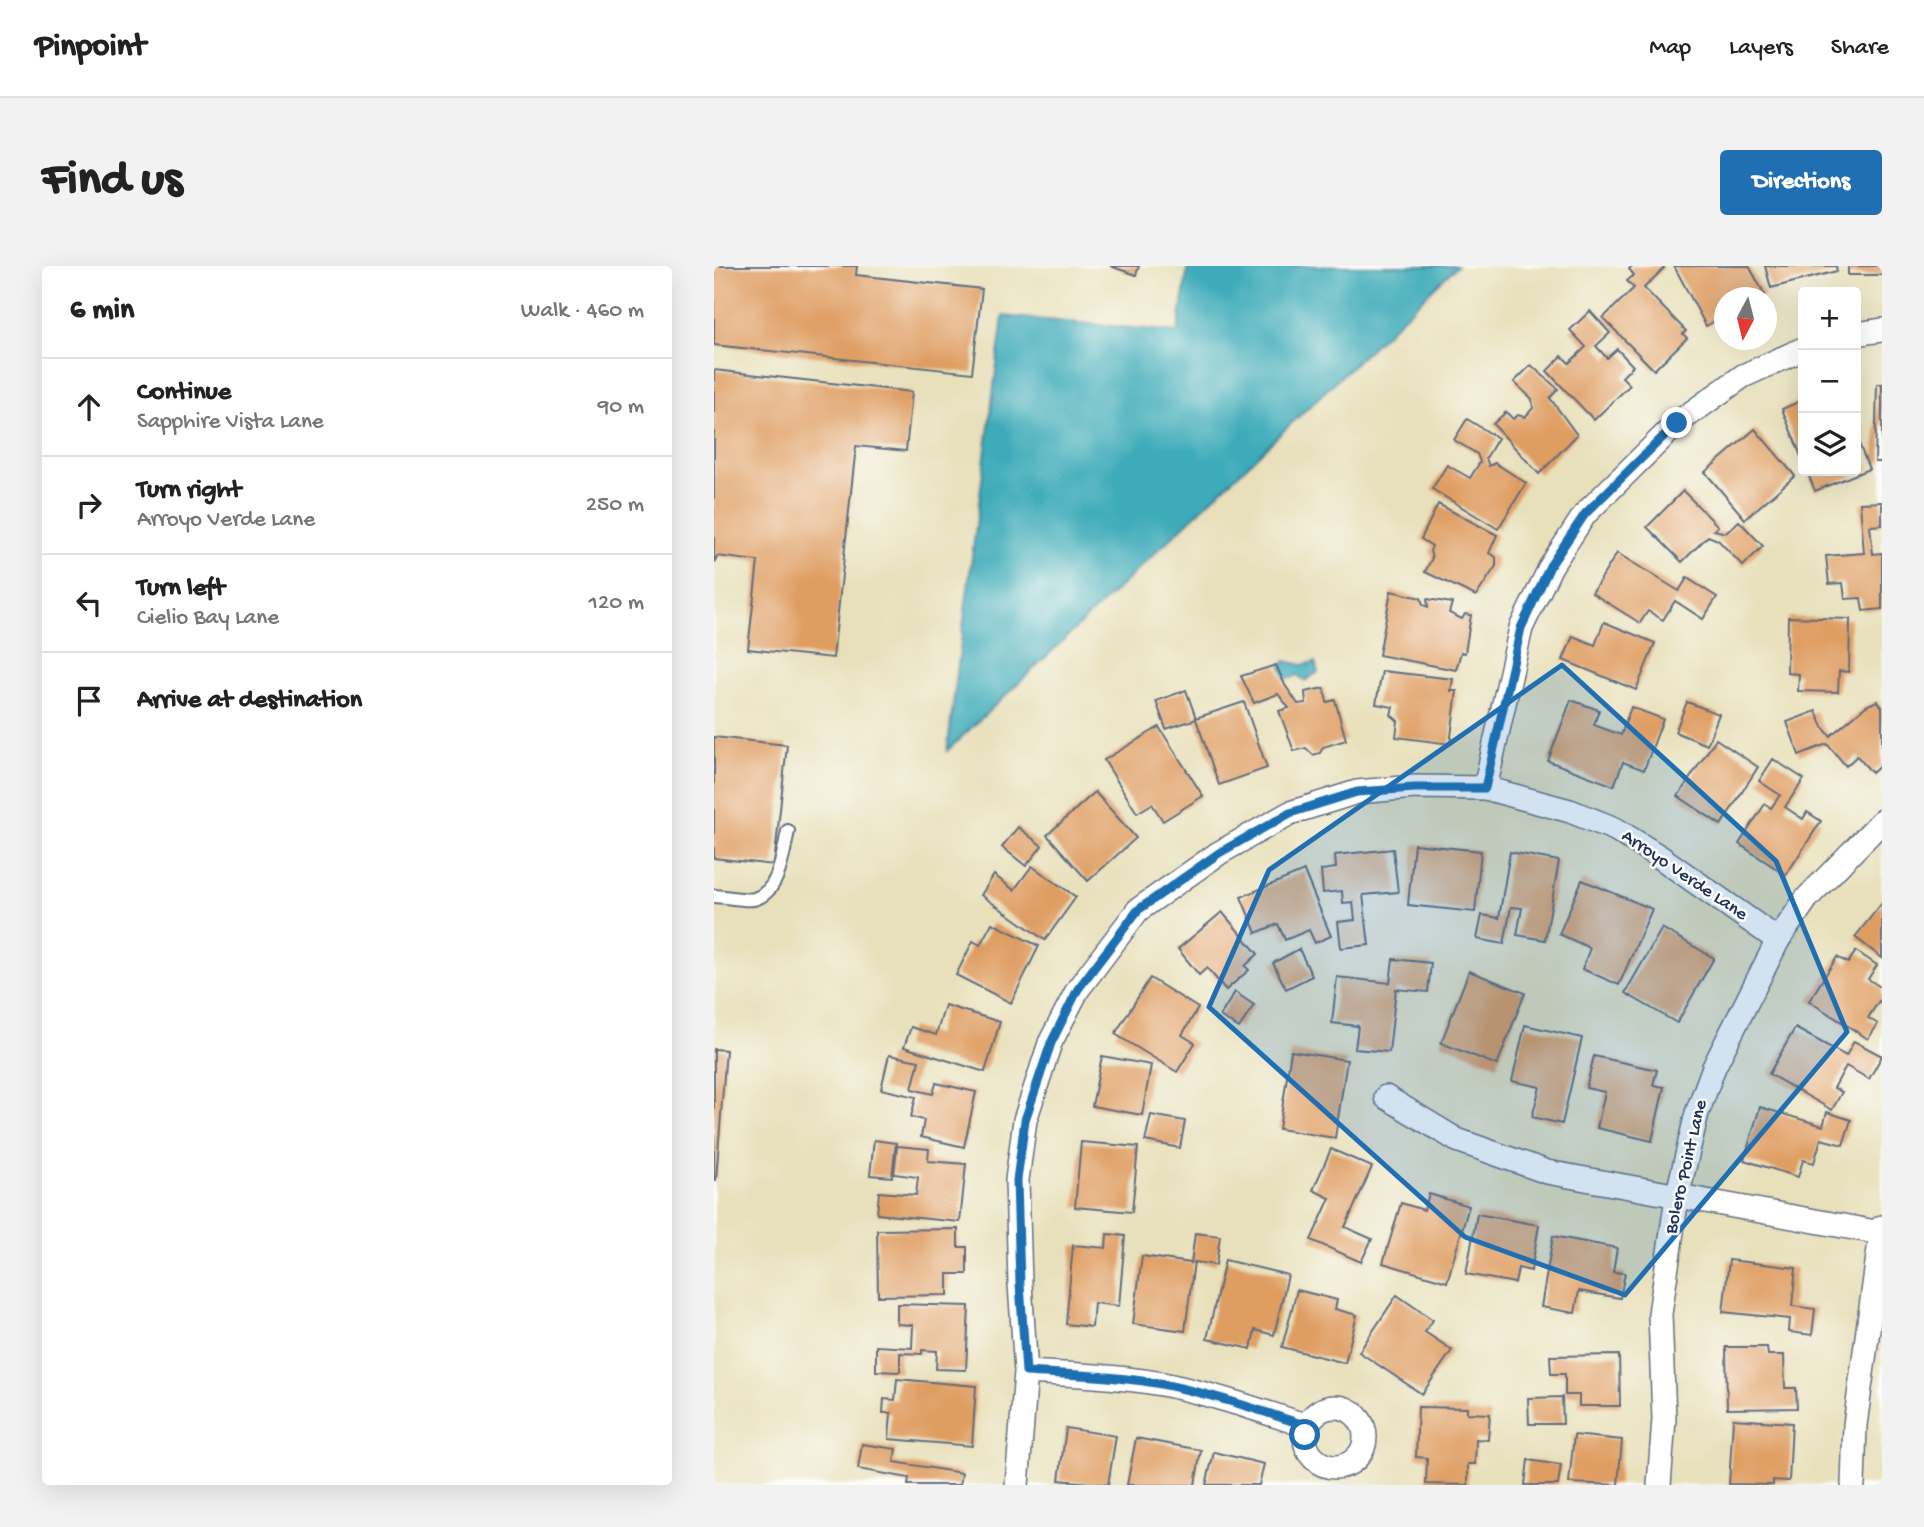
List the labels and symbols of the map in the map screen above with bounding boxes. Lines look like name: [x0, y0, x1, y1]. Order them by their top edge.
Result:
north arrow: [1714, 287, 1777, 350]
route end: [1661, 407, 1692, 438]
street label: Arroyo Verde Lane: [1617, 825, 1752, 927]
street label: Bolero Point Lane: [1660, 1098, 1714, 1237]
route start: [1289, 1419, 1320, 1450]

